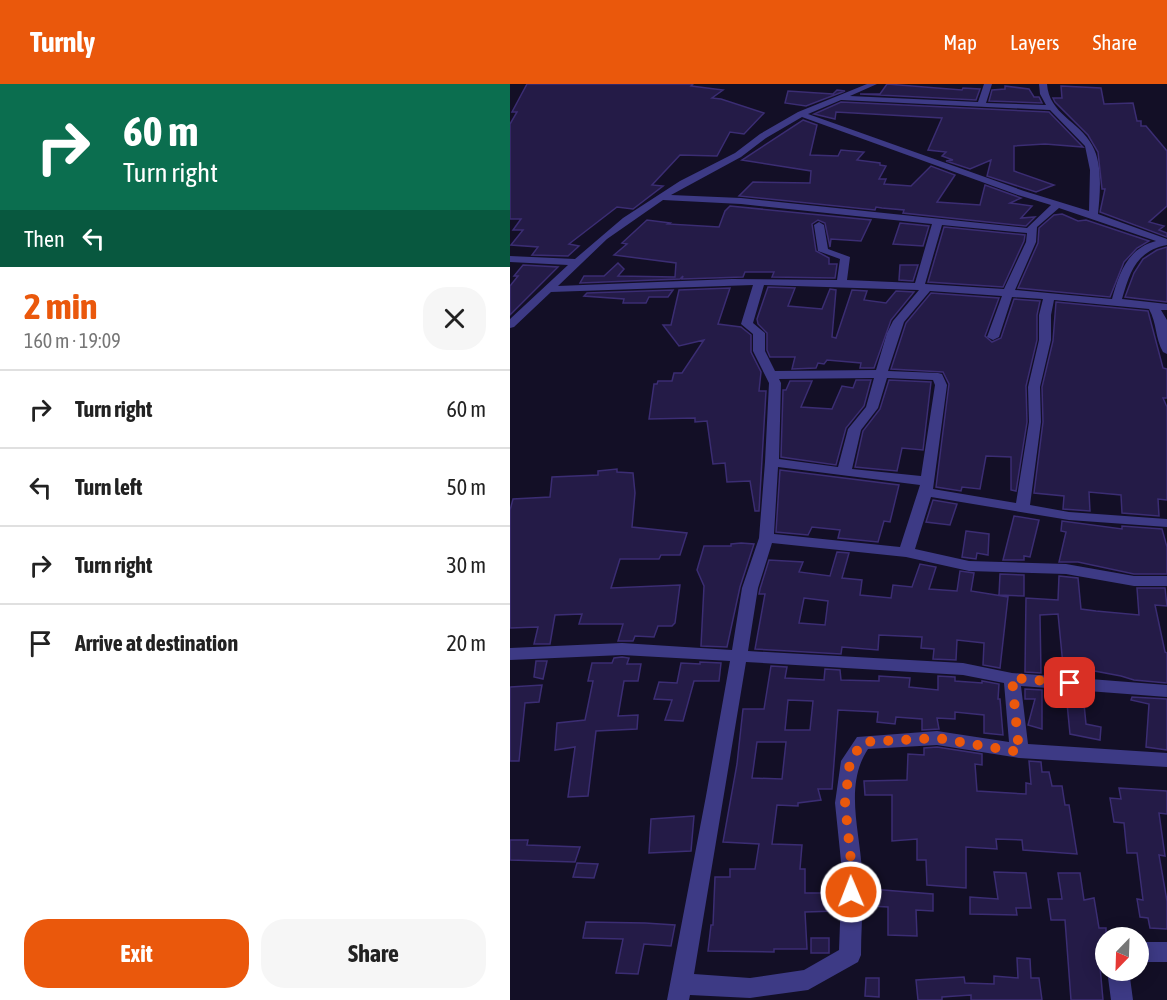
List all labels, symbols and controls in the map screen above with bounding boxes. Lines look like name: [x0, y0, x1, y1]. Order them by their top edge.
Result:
text: Turnly: [30, 26, 95, 58]
text: Map: [943, 30, 977, 54]
text: Layers: [1010, 30, 1060, 54]
text: Share: [1093, 30, 1137, 54]
text: 60 m: [123, 107, 198, 155]
icon: right: [24, 108, 102, 186]
text: Turn right: [123, 157, 218, 188]
icon: left: [77, 222, 110, 255]
text: Then: [24, 226, 65, 252]
text: 2 min: [24, 285, 98, 327]
button: close: [423, 287, 486, 350]
text: 160 m · 19:09: [24, 329, 121, 352]
icon: right: [24, 393, 57, 426]
text: Turn right: [75, 396, 152, 422]
text: 60 m: [446, 396, 486, 422]
icon: left: [24, 471, 57, 504]
text: Turn left: [75, 474, 142, 500]
text: 50 m: [446, 474, 486, 500]
icon: right: [24, 549, 57, 582]
text: Turn right: [75, 552, 152, 578]
text: 30 m: [446, 552, 486, 578]
icon: arrive: [24, 627, 57, 660]
text: Arrive at destination: [75, 630, 238, 656]
text: 20 m: [446, 630, 486, 656]
pin: [1044, 657, 1095, 708]
icon: arrive: [1053, 666, 1086, 699]
position arrow: [819, 860, 883, 924]
button: Exit: [24, 919, 249, 988]
button: Share: [261, 919, 486, 988]
north arrow: [1095, 927, 1149, 981]
map controls: [1095, 927, 1149, 981]

